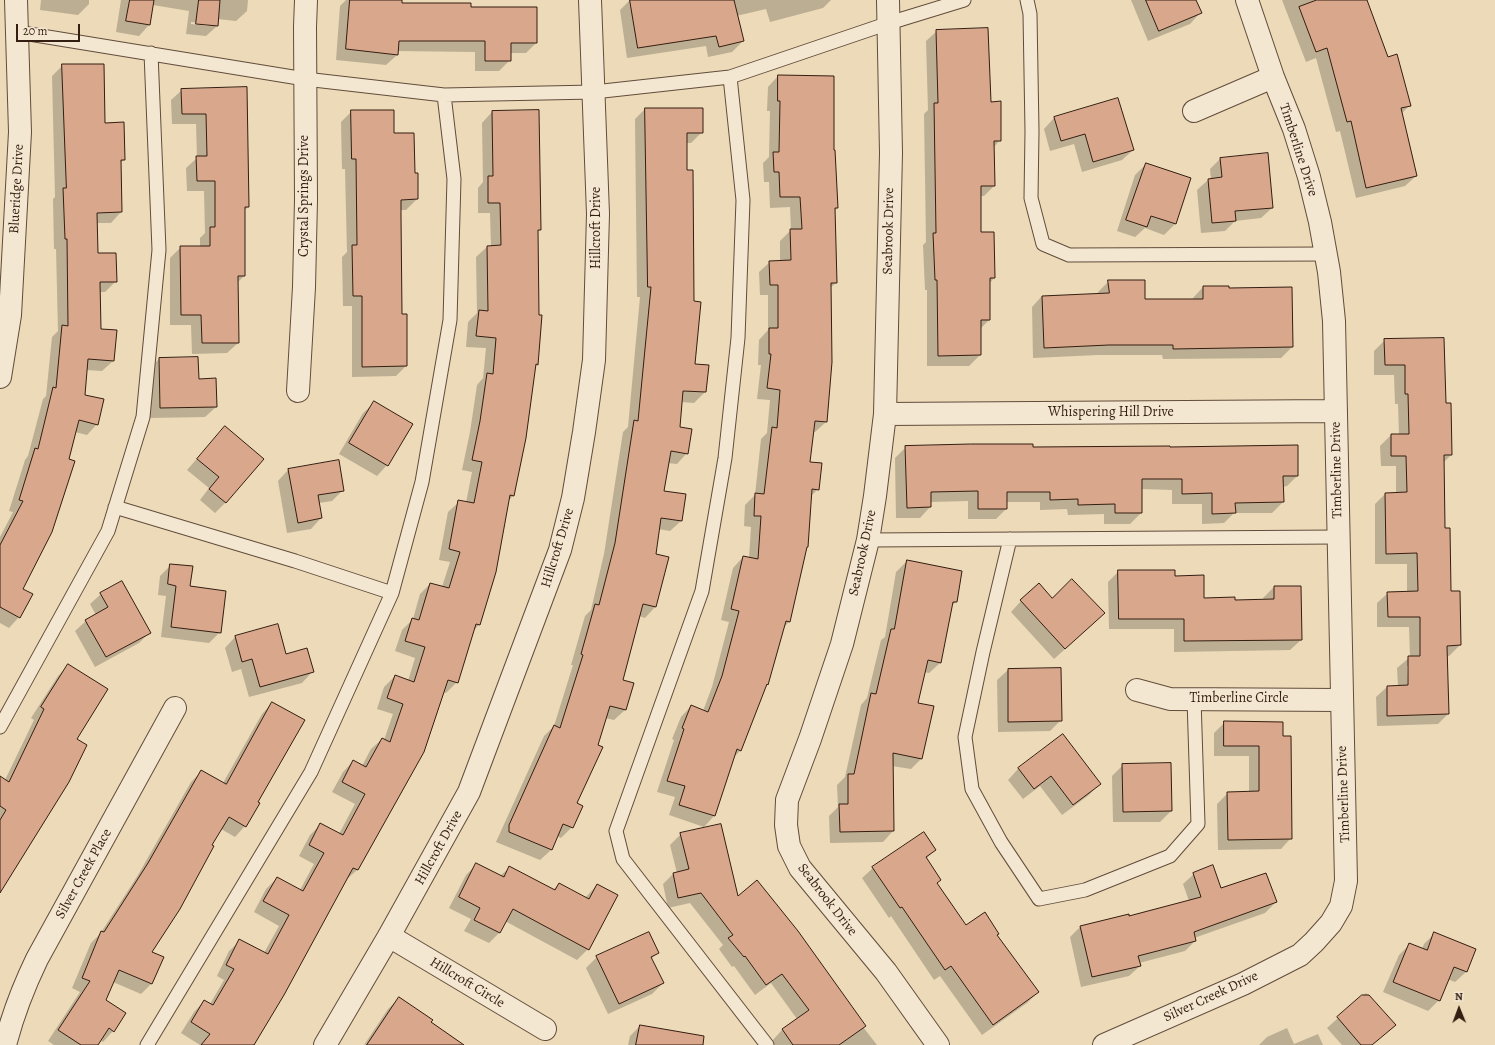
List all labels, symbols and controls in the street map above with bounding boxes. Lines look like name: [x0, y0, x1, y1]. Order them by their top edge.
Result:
scale bar: [18, 16, 82, 42]
text: 20 m: [23, 23, 47, 39]
street label: Timberline Drive: [1275, 101, 1321, 199]
street label: Crystal Springs Drive: [297, 135, 313, 257]
street label: Blueridge Drive: [6, 144, 28, 234]
street label: Hillcroft Drive: [589, 187, 605, 269]
street label: Seabrook Drive: [880, 187, 898, 275]
street label: Whispering Hill Drive: [1048, 405, 1174, 421]
street label: Timberline Drive: [1328, 421, 1346, 519]
street label: Hillcroft Drive: [538, 506, 578, 590]
street label: Seabrook Drive: [846, 509, 880, 597]
street label: Timberline Circle: [1190, 691, 1288, 707]
street label: Timberline Drive: [1334, 745, 1354, 843]
street label: Hillcroft Drive: [412, 808, 466, 888]
street label: Silver Creek Place: [52, 826, 116, 922]
street label: Seabrook Drive: [793, 860, 861, 940]
street label: Hillcroft Circle: [426, 954, 508, 1012]
street label: Silver Creek Drive: [1161, 968, 1261, 1026]
north arrow: [1439, 989, 1479, 1029]
text: N: [1455, 989, 1463, 1004]

